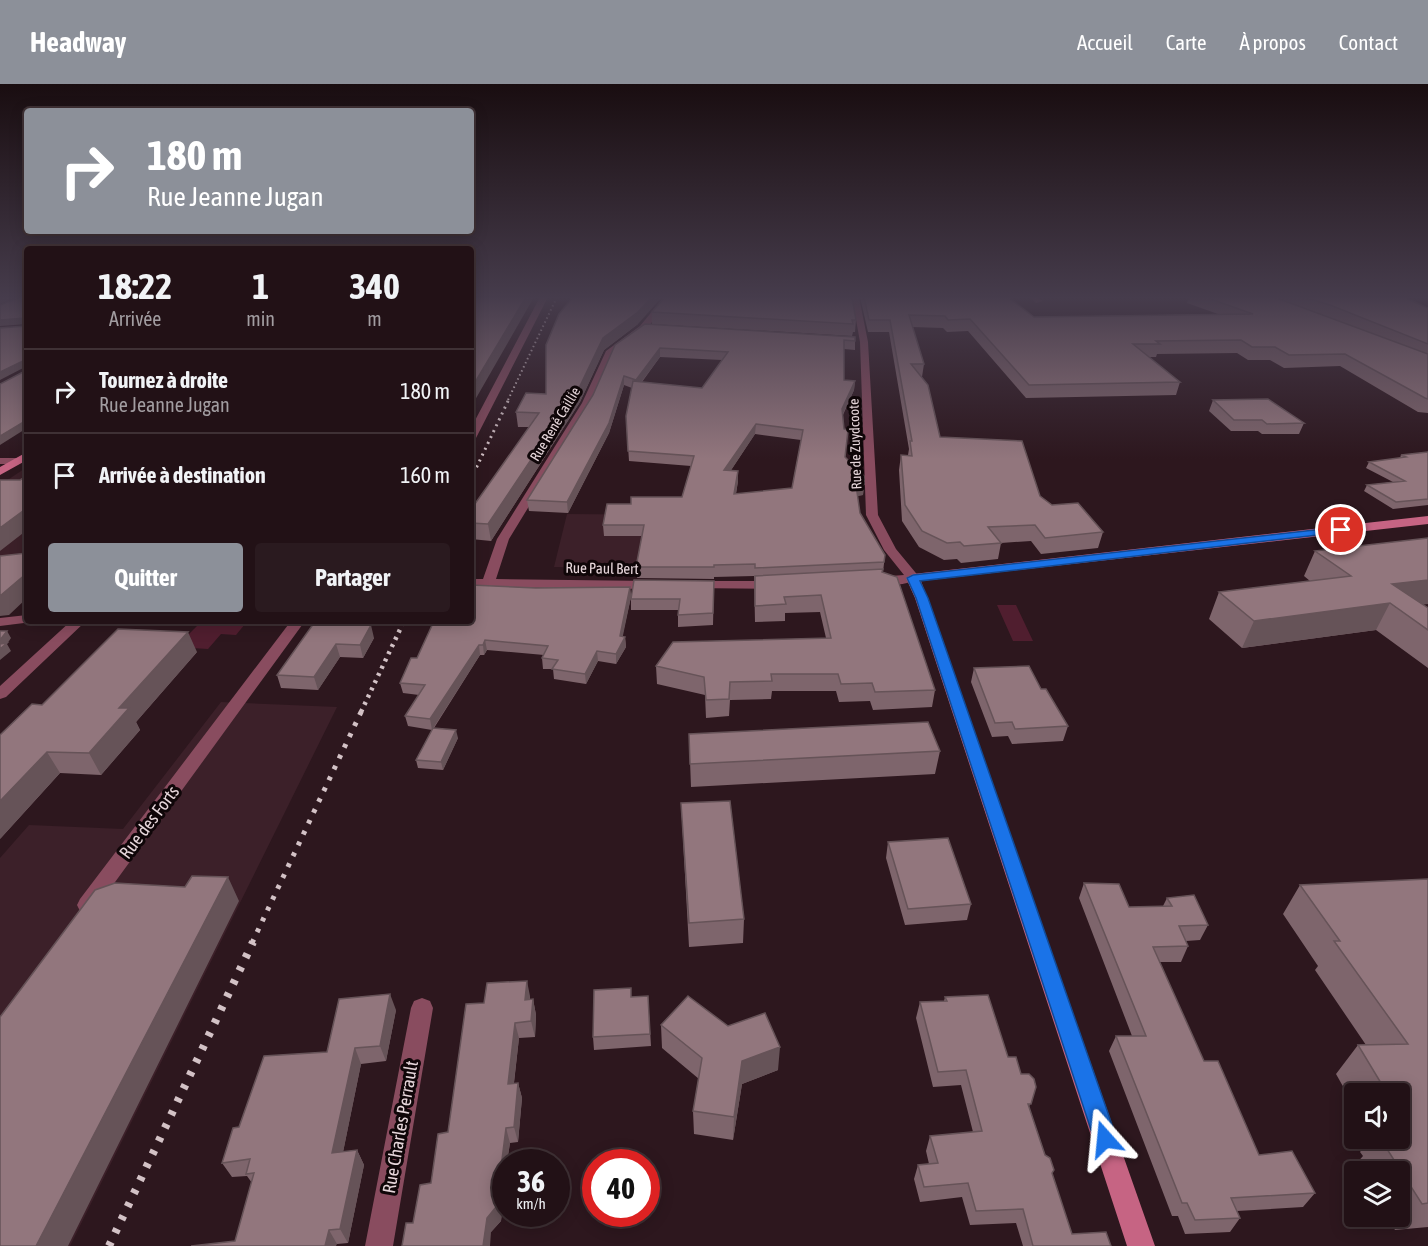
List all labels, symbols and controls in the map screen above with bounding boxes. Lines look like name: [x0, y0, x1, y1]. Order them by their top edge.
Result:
text: Headway: [30, 26, 126, 58]
text: Accueil: [1077, 30, 1133, 54]
text: Carte: [1166, 30, 1206, 54]
text: À propos: [1239, 30, 1306, 54]
text: Contact: [1339, 30, 1398, 54]
text: 180 m: [147, 131, 242, 179]
icon: right: [48, 132, 126, 210]
text: Rue Jeanne Jugan: [147, 181, 324, 212]
text: 18:22: [98, 265, 172, 307]
text: 1: [252, 265, 269, 307]
text: 340: [349, 265, 400, 307]
text: Arrivée: [109, 307, 161, 330]
text: min: [246, 307, 275, 330]
text: m: [367, 307, 382, 330]
text: Tournez à droite: [99, 367, 228, 393]
icon: right: [48, 375, 81, 408]
text: 180 m: [400, 378, 450, 404]
street label: Rue René Caillie: [527, 384, 583, 464]
text: Rue Jeanne Jugan: [99, 393, 230, 416]
street label: Rue de Zuydcoote: [845, 398, 865, 490]
icon: arrive: [48, 459, 81, 492]
text: Arrivée à destination: [99, 462, 266, 488]
text: 160 m: [400, 462, 450, 488]
pin: [1315, 504, 1366, 555]
icon: arrive: [1324, 513, 1357, 546]
button: Quitter: [48, 543, 243, 612]
button: Partager: [255, 543, 450, 612]
street label: Rue Paul Bert: [565, 559, 639, 577]
street label: Rue des Forts: [115, 781, 183, 863]
street label: Rue Charles Perrault: [378, 1059, 422, 1195]
map controls: [1344, 1083, 1410, 1227]
button: sound: [1344, 1083, 1410, 1149]
position arrow: [1073, 1107, 1137, 1171]
speed limit sign: 40: [582, 1149, 660, 1227]
button: layers: [1344, 1161, 1410, 1227]
text: 36: [517, 1164, 545, 1198]
text: km/h: [516, 1195, 546, 1212]

